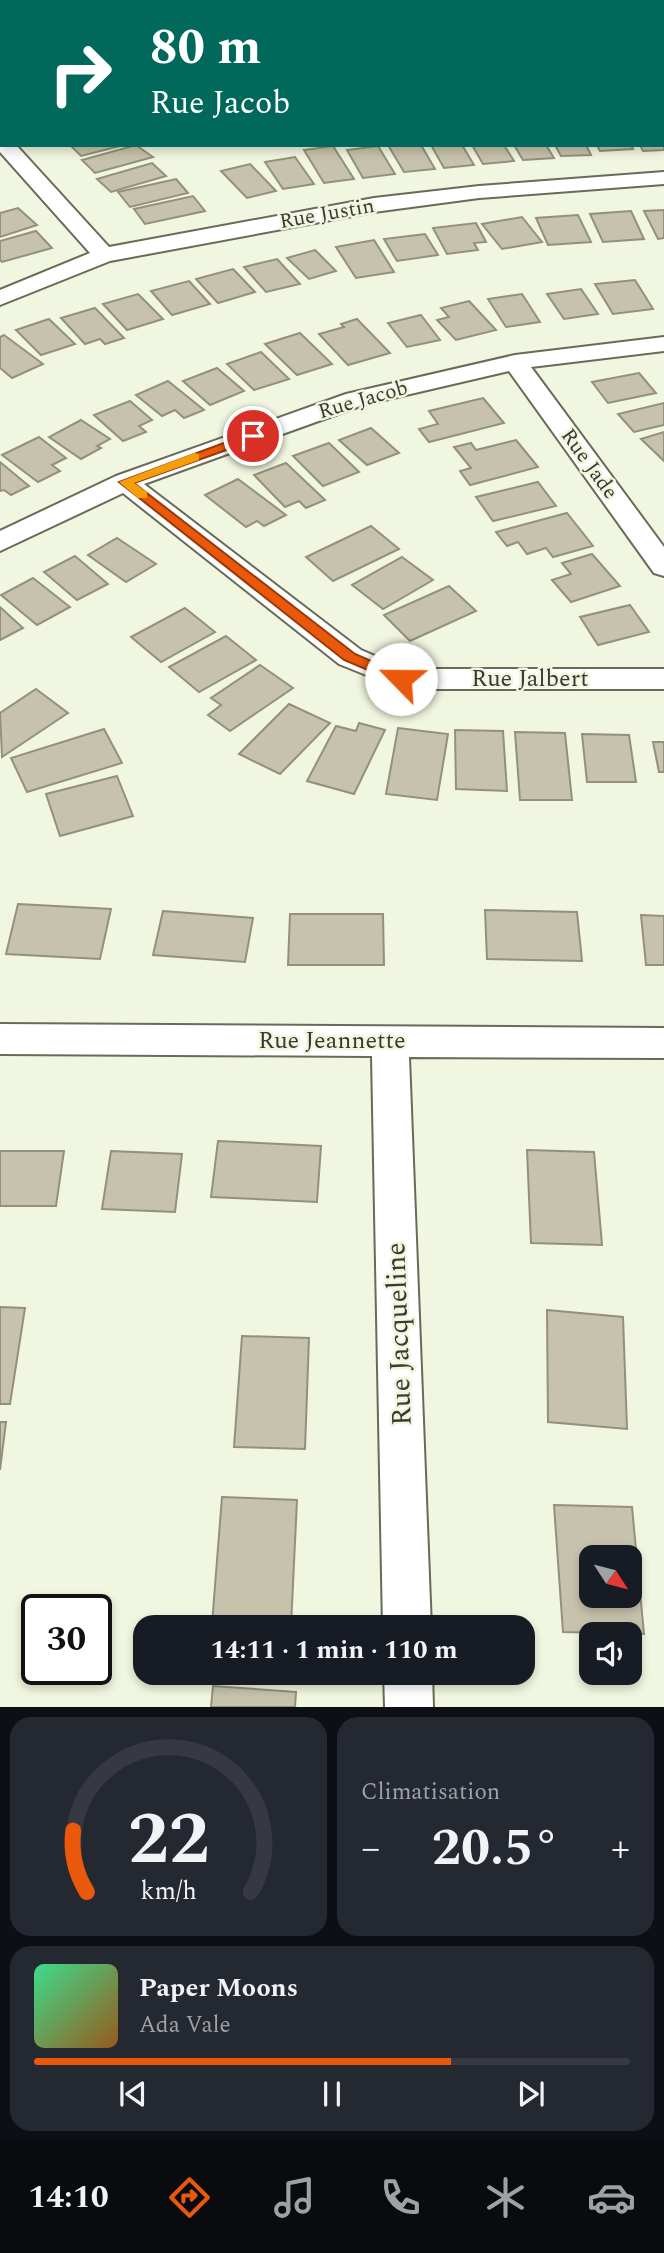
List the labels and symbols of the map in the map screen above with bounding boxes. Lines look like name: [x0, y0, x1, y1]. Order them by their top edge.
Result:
street label: Rue Justin: [277, 190, 377, 238]
street label: Rue Jacob: [314, 372, 412, 428]
pin: [223, 406, 283, 466]
street label: Rue Jade: [552, 422, 626, 506]
position arrow: [364, 642, 438, 716]
street label: Rue Jalbert: [471, 661, 589, 697]
street label: Rue Jeannette: [258, 1023, 406, 1059]
street label: Rue Jacqueline: [374, 1241, 424, 1427]
north arrow: [579, 1545, 642, 1608]
speed limit sign: 30: [21, 1594, 112, 1685]

